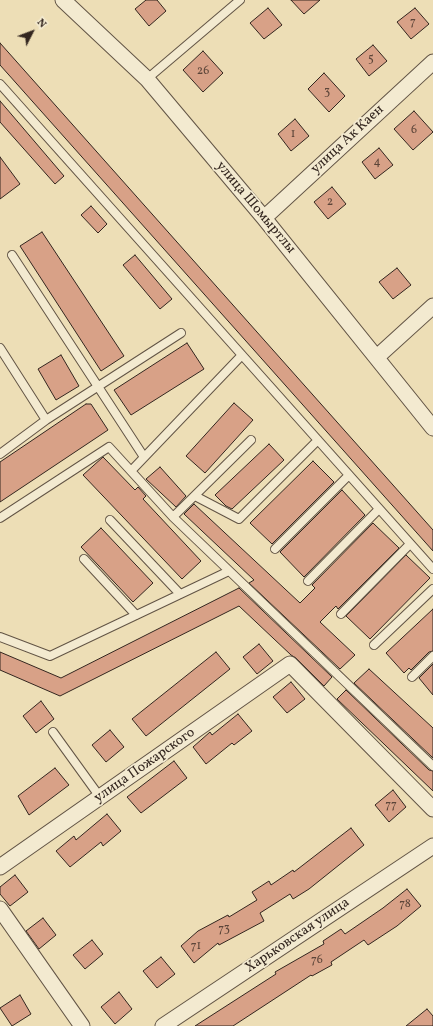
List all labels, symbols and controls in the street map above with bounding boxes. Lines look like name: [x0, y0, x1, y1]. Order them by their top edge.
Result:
north arrow: [12, 12, 52, 52]
text: N: [33, 16, 50, 32]
house number: 7: [410, 16, 416, 30]
house number: 5: [368, 53, 374, 67]
house number: 26: [197, 65, 209, 79]
house number: 3: [324, 86, 330, 100]
street label: улица Ак Каен: [308, 102, 388, 178]
house number: 6: [411, 124, 417, 138]
house number: 1: [291, 128, 295, 142]
house number: 4: [373, 156, 381, 170]
street label: улица Шомыртлы: [212, 159, 298, 257]
house number: 2: [327, 196, 333, 210]
street label: улица Пожарского: [91, 725, 199, 807]
house number: 77: [385, 799, 397, 813]
street label: Харьковская улица: [243, 895, 353, 977]
house number: 78: [399, 898, 411, 912]
house number: 73: [218, 923, 230, 937]
house number: 71: [191, 940, 201, 954]
house number: 76: [311, 954, 323, 968]

